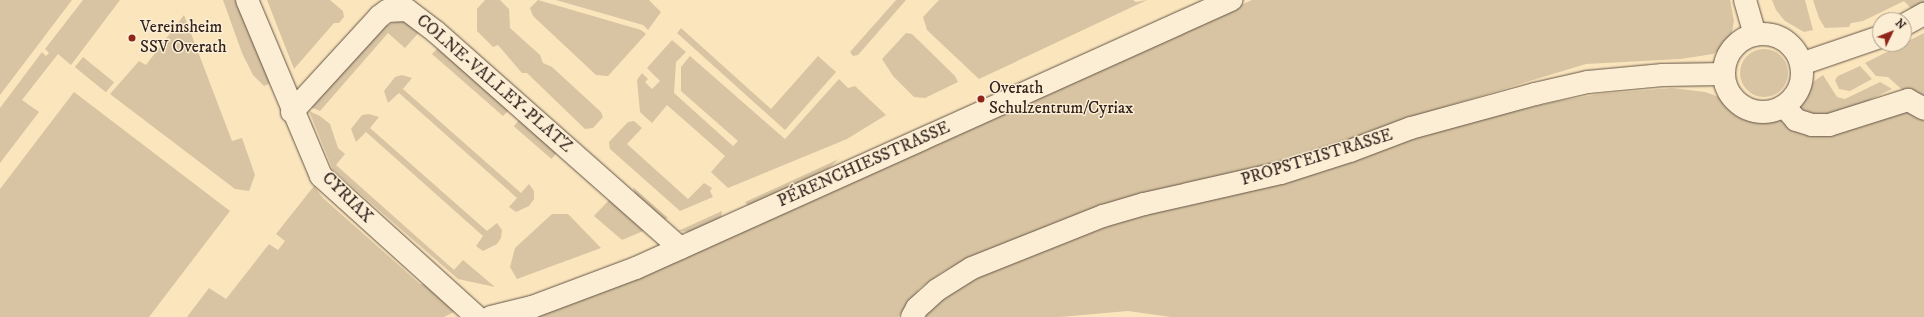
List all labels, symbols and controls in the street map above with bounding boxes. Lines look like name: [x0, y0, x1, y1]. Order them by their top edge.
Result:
street label: COLNE-VALLEY-PLATZ: [412, 11, 576, 157]
north arrow: [1872, 12, 1912, 52]
text: N: [1892, 16, 1908, 33]
place label: Vereinsheim SSV Overath: [140, 18, 227, 58]
marker: Vereinsheim SSV Overath: [127, 33, 137, 43]
place label: Overath Schulzentrum/Cyriax: [989, 79, 1133, 119]
marker: Overath Schulzentrum/Cyriax: [976, 94, 986, 104]
street label: PÉRENCHIESSTRASSE: [775, 118, 953, 212]
street label: PROPSTEISTRASSE: [1239, 125, 1395, 191]
street label: CYRIAX: [317, 168, 377, 228]

